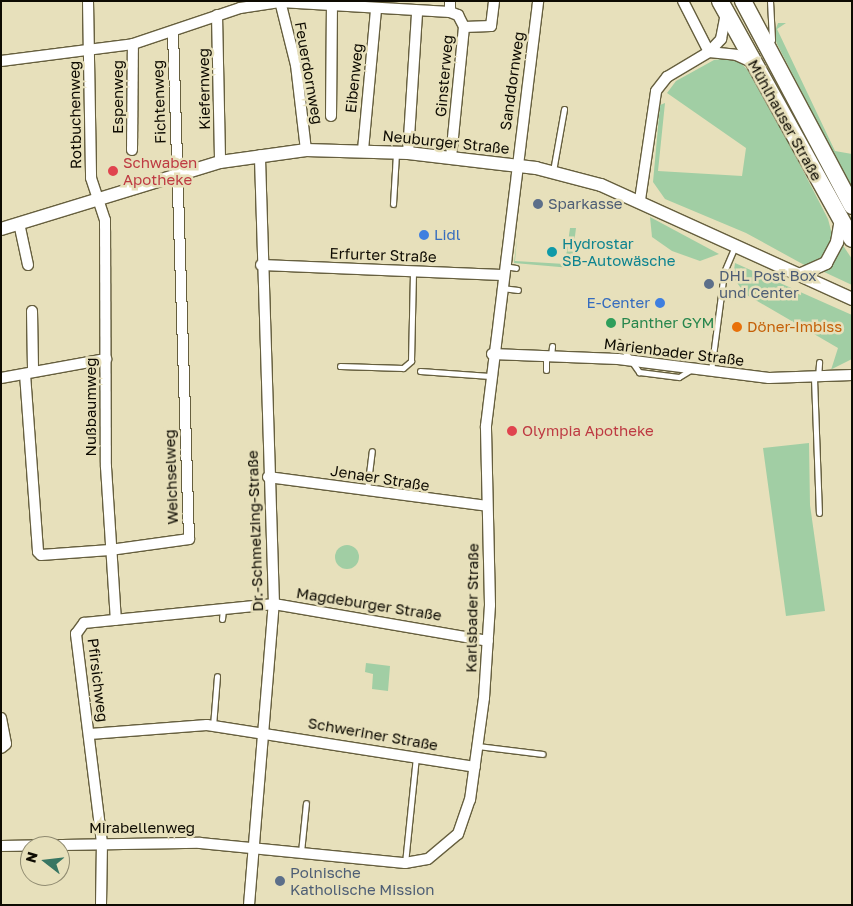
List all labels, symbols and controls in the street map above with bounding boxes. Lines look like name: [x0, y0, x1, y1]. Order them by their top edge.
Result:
street label: Feuerdornweg: [291, 20, 327, 126]
street label: Sanddornweg: [496, 30, 528, 132]
street label: Ginsterweg: [431, 34, 457, 118]
street label: Eibenweg: [341, 42, 367, 114]
street label: Kiefernweg: [194, 48, 214, 130]
street label: Mühlhauser Straße: [744, 56, 826, 184]
street label: Espenweg: [109, 60, 127, 134]
street label: Fichtenweg: [149, 60, 169, 144]
street label: Rotbuchenweg: [65, 61, 85, 169]
street label: Neuburger Straße: [382, 126, 510, 158]
place label: Schwaben Apotheke: [123, 153, 197, 188]
marker: Schwaben Apotheke: [107, 165, 119, 177]
place label: Sparkasse: [548, 195, 623, 213]
marker: Sparkasse: [532, 198, 544, 210]
place label: Lidl: [434, 226, 461, 244]
marker: Lidl: [418, 229, 430, 241]
place label: Hydrostar SB-Autowäsche: [562, 234, 675, 269]
street label: Erfurter Straße: [329, 244, 437, 266]
marker: Hydrostar SB-Autowäsche: [546, 246, 558, 258]
place label: DHL Post Box und Center: [719, 266, 817, 301]
marker: DHL Post Box und Center: [703, 278, 715, 290]
place label: E-Center: [587, 294, 650, 312]
marker: E-Center: [654, 297, 666, 309]
place label: Panther GYM: [621, 314, 714, 332]
marker: Panther GYM: [605, 317, 617, 329]
place label: Döner-Imbiss: [747, 318, 842, 336]
marker: Döner-Imbiss: [731, 321, 743, 333]
street label: Marienbader Straße: [603, 334, 745, 370]
street label: Nußbaumweg: [82, 358, 100, 456]
place label: Olympia Apotheke: [522, 422, 654, 440]
marker: Olympia Apotheke: [506, 425, 518, 437]
street label: Weichselweg: [160, 429, 182, 525]
street label: Dr.-Schmelzing-Straße: [243, 450, 267, 612]
street label: Jenaer Straße: [329, 461, 431, 495]
street label: Karlsbader Straße: [462, 543, 482, 673]
street label: Magdeburger Straße: [295, 584, 443, 624]
street label: Pfirsichweg: [84, 637, 112, 723]
street label: Schweriner Straße: [307, 714, 439, 754]
street label: Mirabellenweg: [89, 819, 195, 837]
north arrow: [20, 836, 70, 886]
text: N: [21, 850, 41, 864]
place label: Polnische Katholische Mission: [290, 863, 434, 898]
marker: Polnische Katholische Mission: [274, 875, 286, 887]

